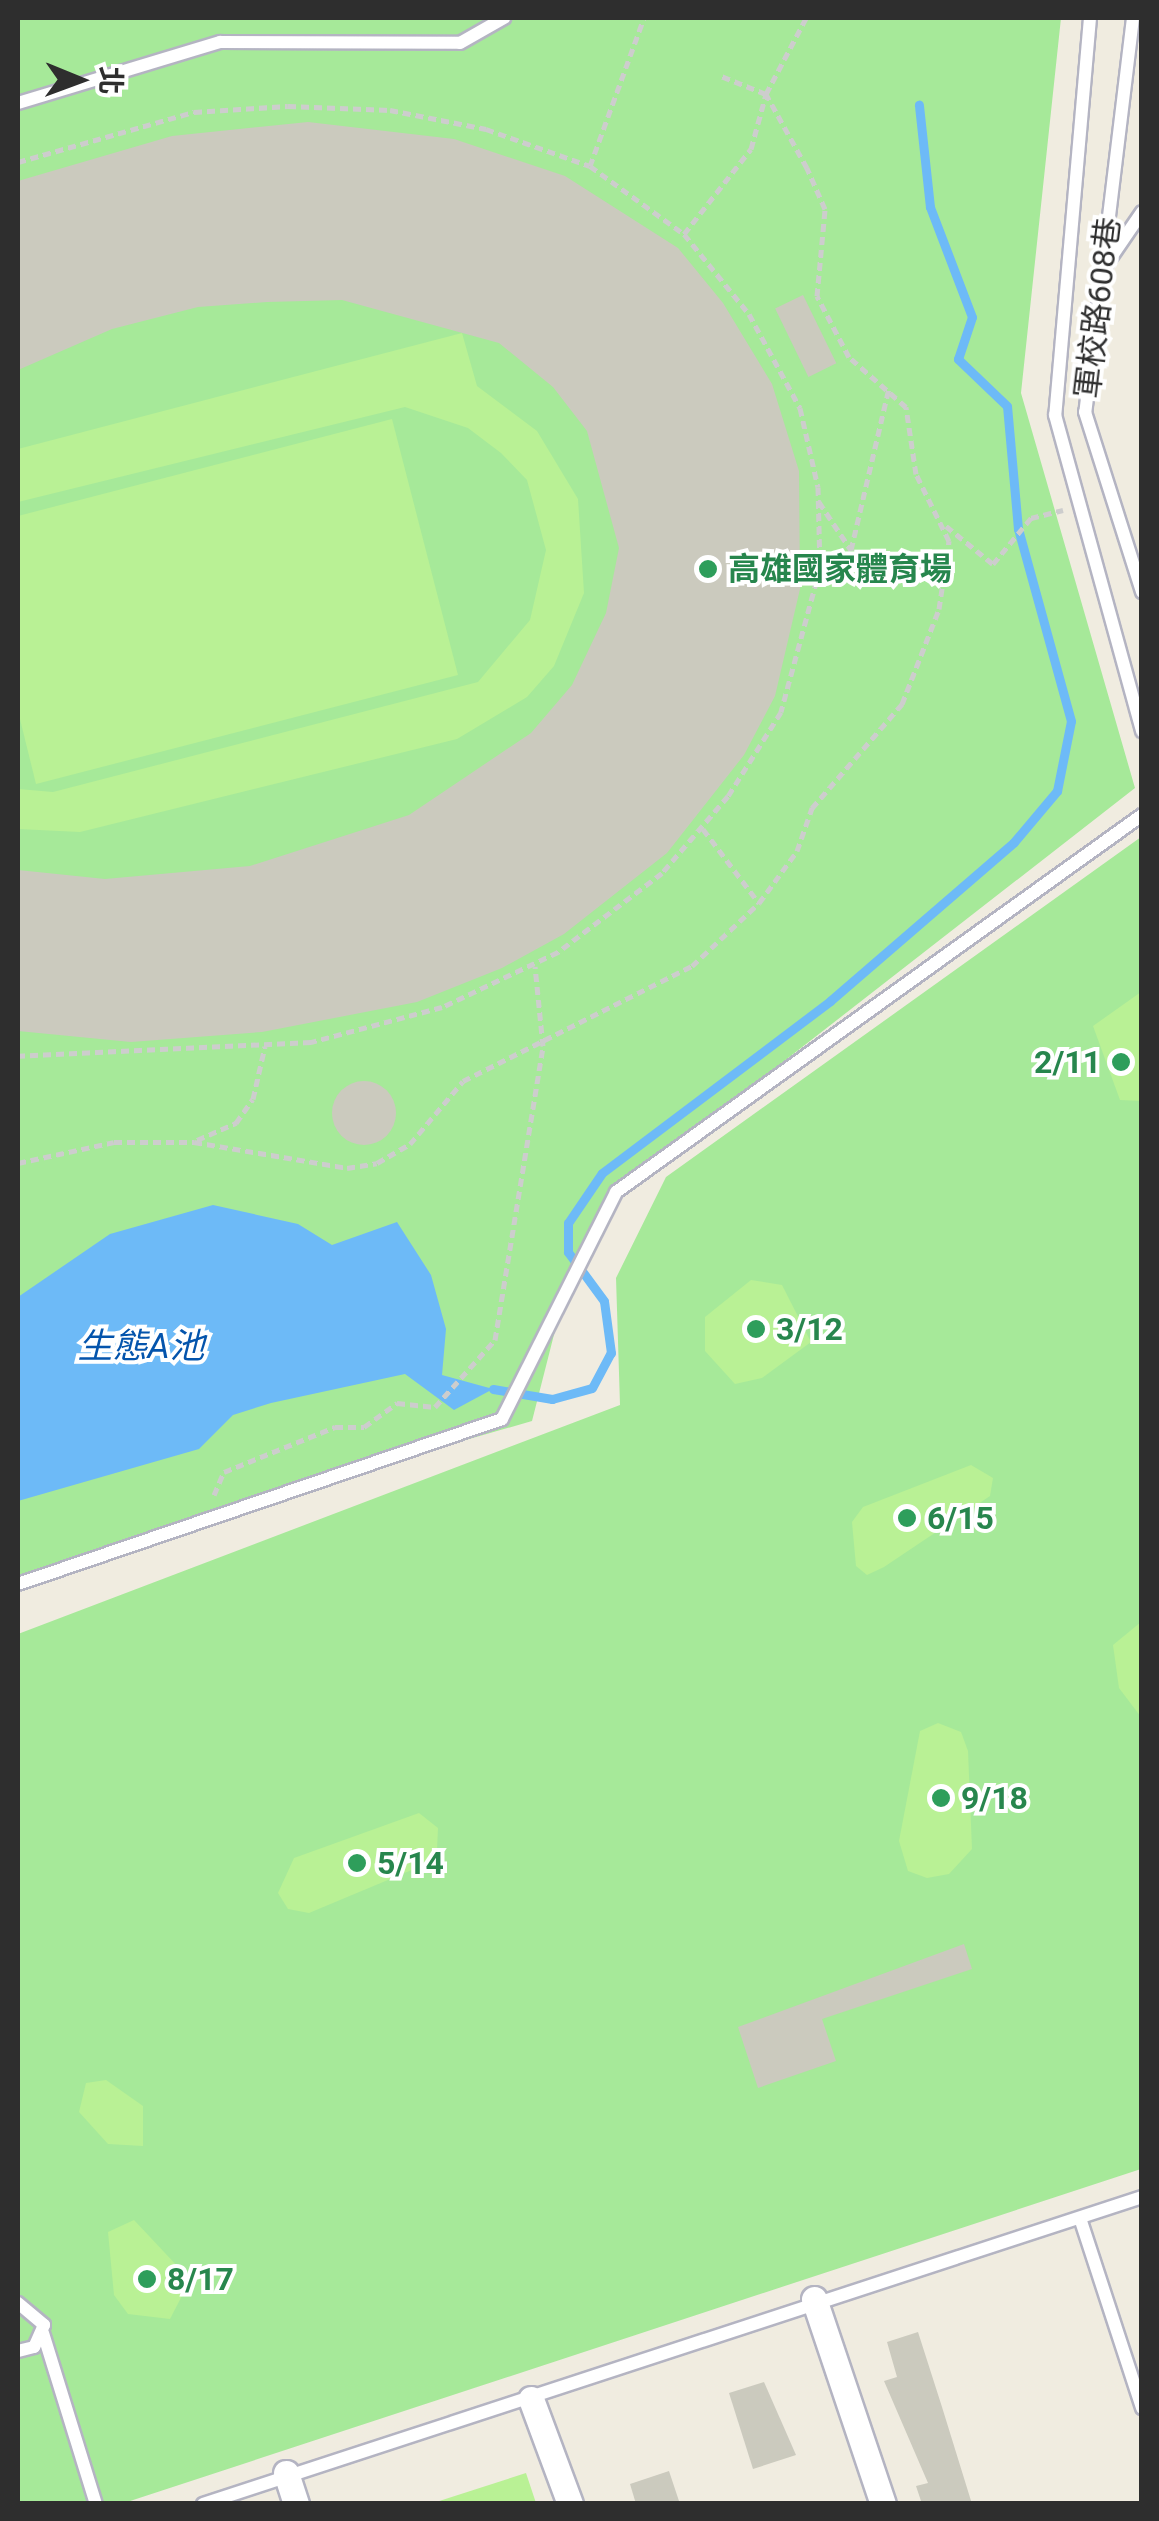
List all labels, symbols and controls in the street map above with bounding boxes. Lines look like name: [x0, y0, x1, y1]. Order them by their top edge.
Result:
north arrow: [30, 30, 130, 130]
text: 北: [94, 66, 127, 95]
street label: 軍校路608巷: [1068, 215, 1128, 401]
place label: 高雄國家體育場: [728, 550, 952, 588]
marker: 高雄國家體育場: [697, 558, 719, 580]
place label: 2/11: [1034, 1043, 1101, 1081]
marker: 2/11: [1110, 1051, 1132, 1073]
place label: 3/12: [776, 1310, 843, 1348]
marker: 3/12: [745, 1318, 767, 1340]
water label: 生態A池: [77, 1326, 205, 1368]
place label: 6/15: [927, 1499, 994, 1537]
marker: 6/15: [896, 1507, 918, 1529]
place label: 9/18: [961, 1779, 1028, 1817]
marker: 9/18: [930, 1787, 952, 1809]
place label: 5/14: [377, 1844, 444, 1882]
marker: 5/14: [346, 1852, 368, 1874]
place label: 8/17: [167, 2260, 234, 2298]
marker: 8/17: [136, 2268, 158, 2290]

